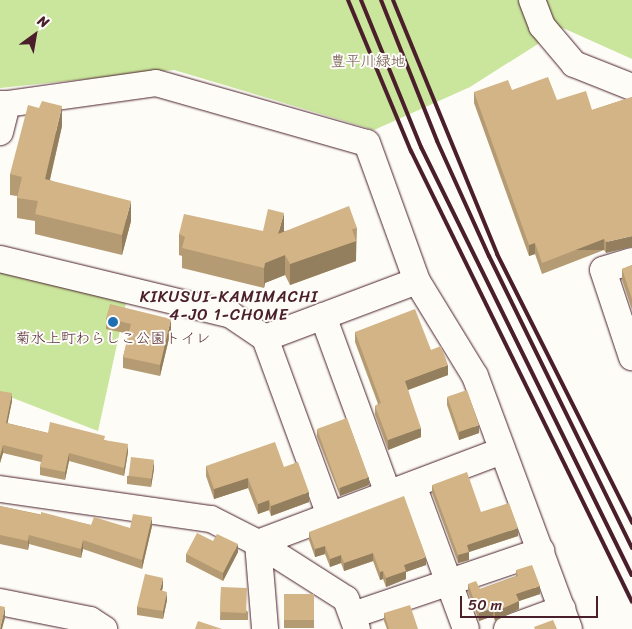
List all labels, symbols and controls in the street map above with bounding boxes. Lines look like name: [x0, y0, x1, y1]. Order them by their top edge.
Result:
text: N: [32, 9, 54, 35]
north arrow: [10, 10, 60, 60]
park label: 豊平川緑地: [331, 53, 405, 71]
district label: KIKUSUI-KAMIMACHI 4-JO 1-CHOME: [140, 287, 318, 325]
marker: 菊水上町わらしこ公園トイレ: [107, 316, 119, 328]
place label: 菊水上町わらしこ公園トイレ: [16, 330, 210, 348]
scale bar: [462, 586, 600, 618]
text: 50 m: [468, 592, 502, 618]

